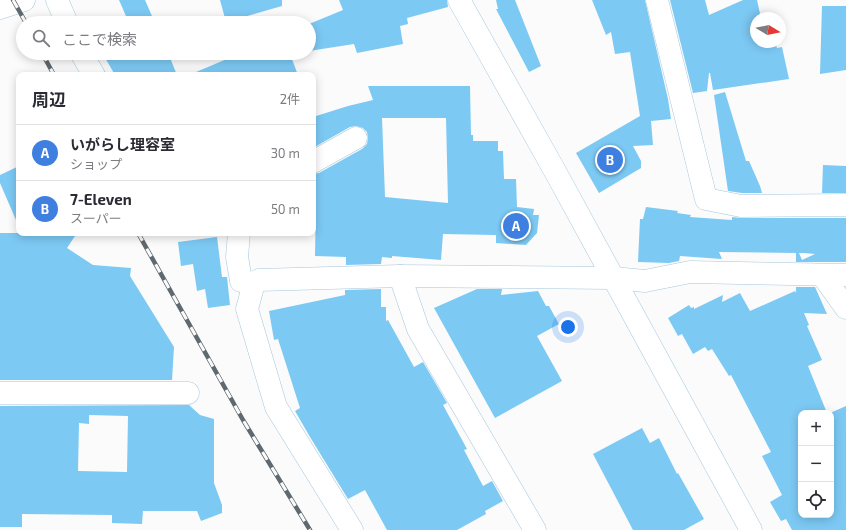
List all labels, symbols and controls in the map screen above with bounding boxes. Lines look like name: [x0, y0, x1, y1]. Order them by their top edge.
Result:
north arrow: [750, 12, 786, 48]
search box: [16, 16, 316, 60]
icon: search: [30, 27, 52, 49]
text: ここで検索: [62, 30, 137, 48]
text: 周辺: [32, 89, 66, 109]
text: 2件: [280, 91, 300, 107]
text: いがらし理容室: [70, 135, 175, 153]
text: A: [41, 145, 49, 161]
text: 30 m: [271, 145, 300, 161]
pin: B: [597, 145, 623, 175]
text: ショップ: [70, 156, 122, 172]
text: 7-Eleven: [70, 190, 132, 208]
text: B: [41, 201, 49, 217]
text: 50 m: [271, 201, 300, 217]
text: スーパー: [70, 210, 122, 226]
pin: A: [503, 211, 529, 241]
your location: [558, 317, 578, 337]
map controls: [798, 410, 834, 518]
button: +: [798, 410, 834, 446]
button: −: [798, 446, 834, 482]
button: locate: [798, 482, 834, 518]

